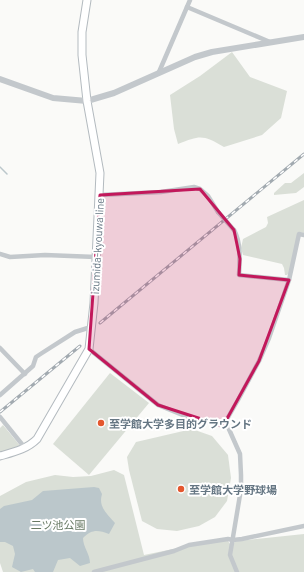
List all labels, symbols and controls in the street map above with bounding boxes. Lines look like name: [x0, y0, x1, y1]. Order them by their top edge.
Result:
street label: izumida-kyouwa line: [88, 197, 106, 294]
place label: 至学館大学多目的グラウンド: [109, 417, 252, 430]
marker: 至学館大学多目的グラウンド: [96, 418, 106, 428]
place label: 至学館大学野球場: [189, 483, 277, 496]
marker: 至学館大学野球場: [176, 484, 186, 494]
park label: 二ツ池公園: [31, 518, 86, 531]

